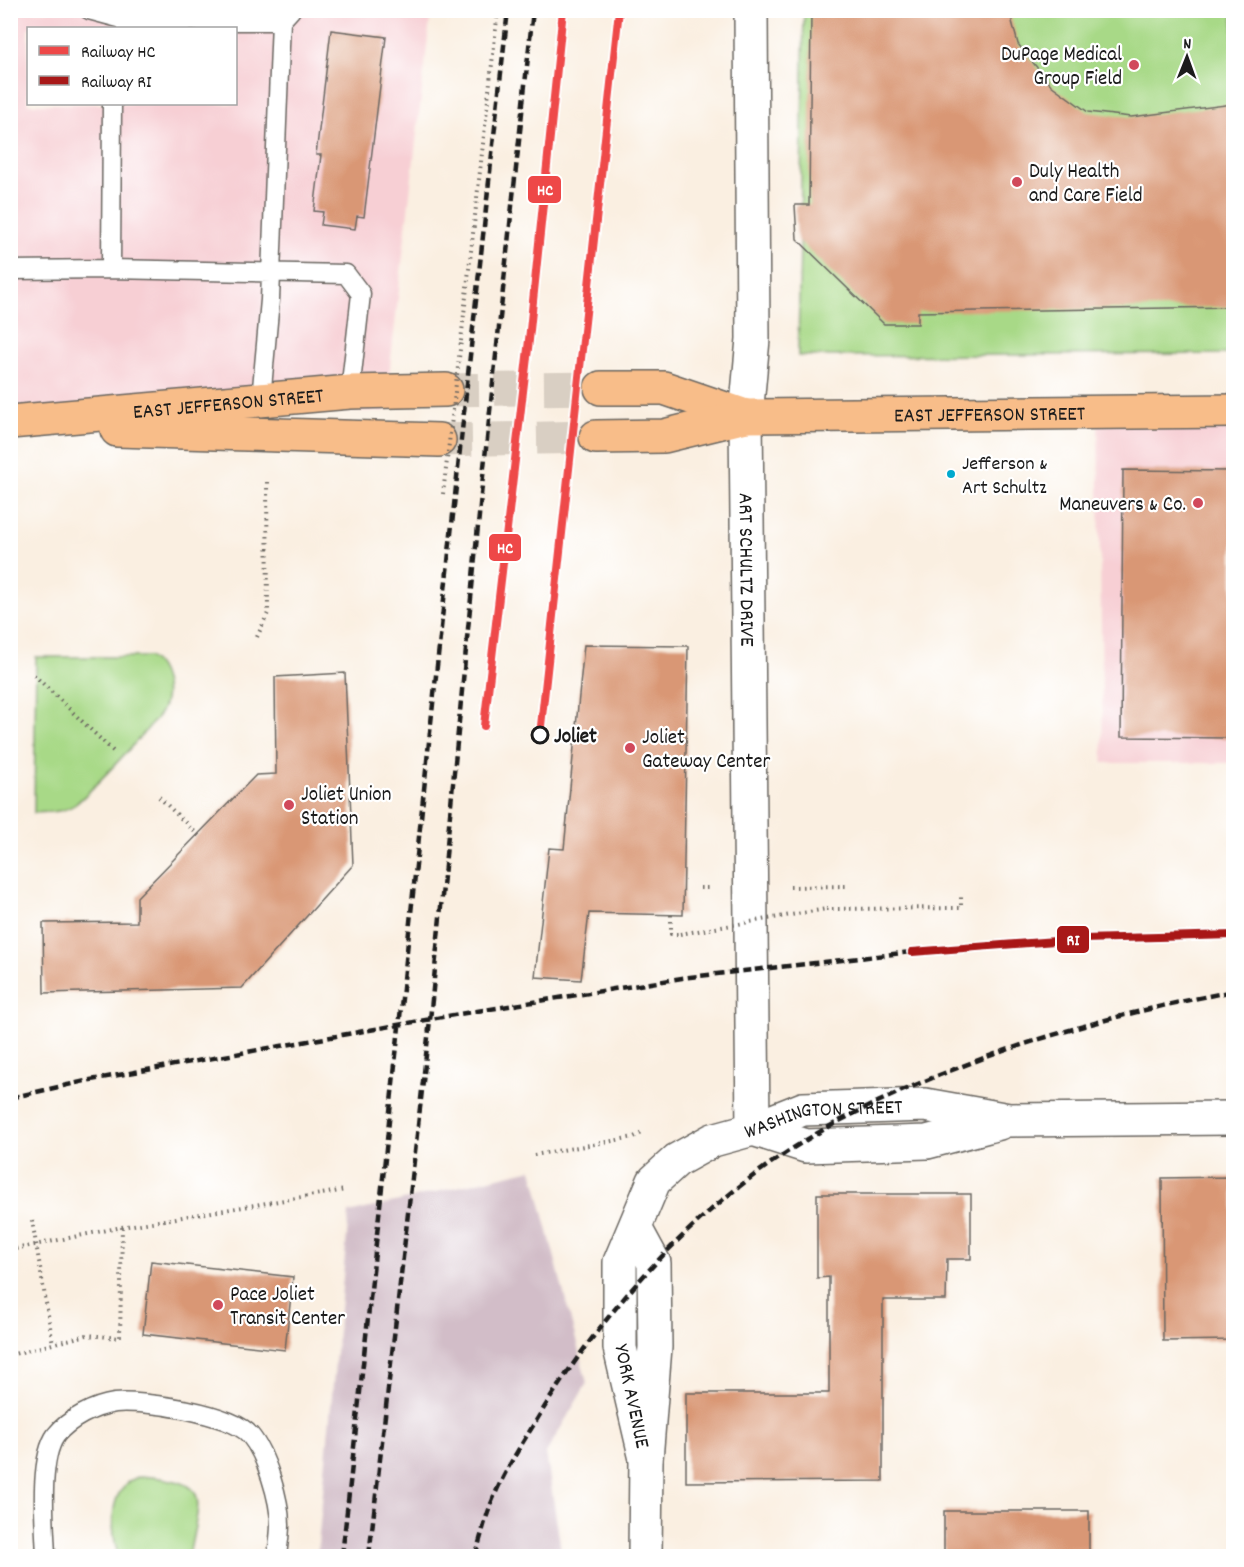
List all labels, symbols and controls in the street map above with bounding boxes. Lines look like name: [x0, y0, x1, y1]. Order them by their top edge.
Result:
legend: [27, 27, 237, 105]
north arrow: [1157, 27, 1217, 87]
text: N: [1183, 33, 1191, 56]
text: Railway HC: [81, 41, 155, 66]
place label: DuPage Medical Group Field: [1001, 41, 1122, 95]
marker: DuPage Medical Group Field: [1127, 58, 1141, 72]
text: Railway RI: [81, 71, 152, 96]
place label: Duly Health and Care Field: [1029, 158, 1143, 212]
line badge: HC: [527, 175, 562, 204]
marker: Duly Health and Care Field: [1010, 175, 1024, 189]
text: HC: [537, 180, 553, 203]
street label: EAST JEFFERSON STREET: [132, 382, 326, 429]
street label: EAST JEFFERSON STREET: [894, 401, 1086, 432]
place label: Jefferson & Art Schultz: [962, 451, 1048, 503]
marker: Jefferson & Art Schultz: [945, 468, 957, 480]
place label: Maneuvers & Co.: [1059, 491, 1186, 521]
street label: ART SCHULTZ DRIVE: [729, 493, 760, 647]
marker: Maneuvers & Co.: [1191, 496, 1205, 510]
line badge: HC: [488, 533, 522, 562]
text: HC: [497, 538, 513, 561]
place label: Joliet: [554, 723, 597, 753]
place label: Joliet Gateway Center: [642, 724, 770, 778]
marker: Joliet: [531, 726, 549, 744]
marker: Joliet Gateway Center: [623, 741, 637, 755]
place label: Joliet Union Station: [301, 781, 391, 835]
marker: Joliet Union Station: [282, 798, 296, 812]
line badge: RI: [1056, 925, 1090, 954]
text: RI: [1067, 930, 1080, 953]
street label: WASHINGTON STREET: [741, 1094, 904, 1149]
place label: Pace Joliet Transit Center: [230, 1281, 345, 1335]
marker: Pace Joliet Transit Center: [211, 1298, 225, 1312]
street label: YORK AVENUE: [604, 1342, 656, 1452]

